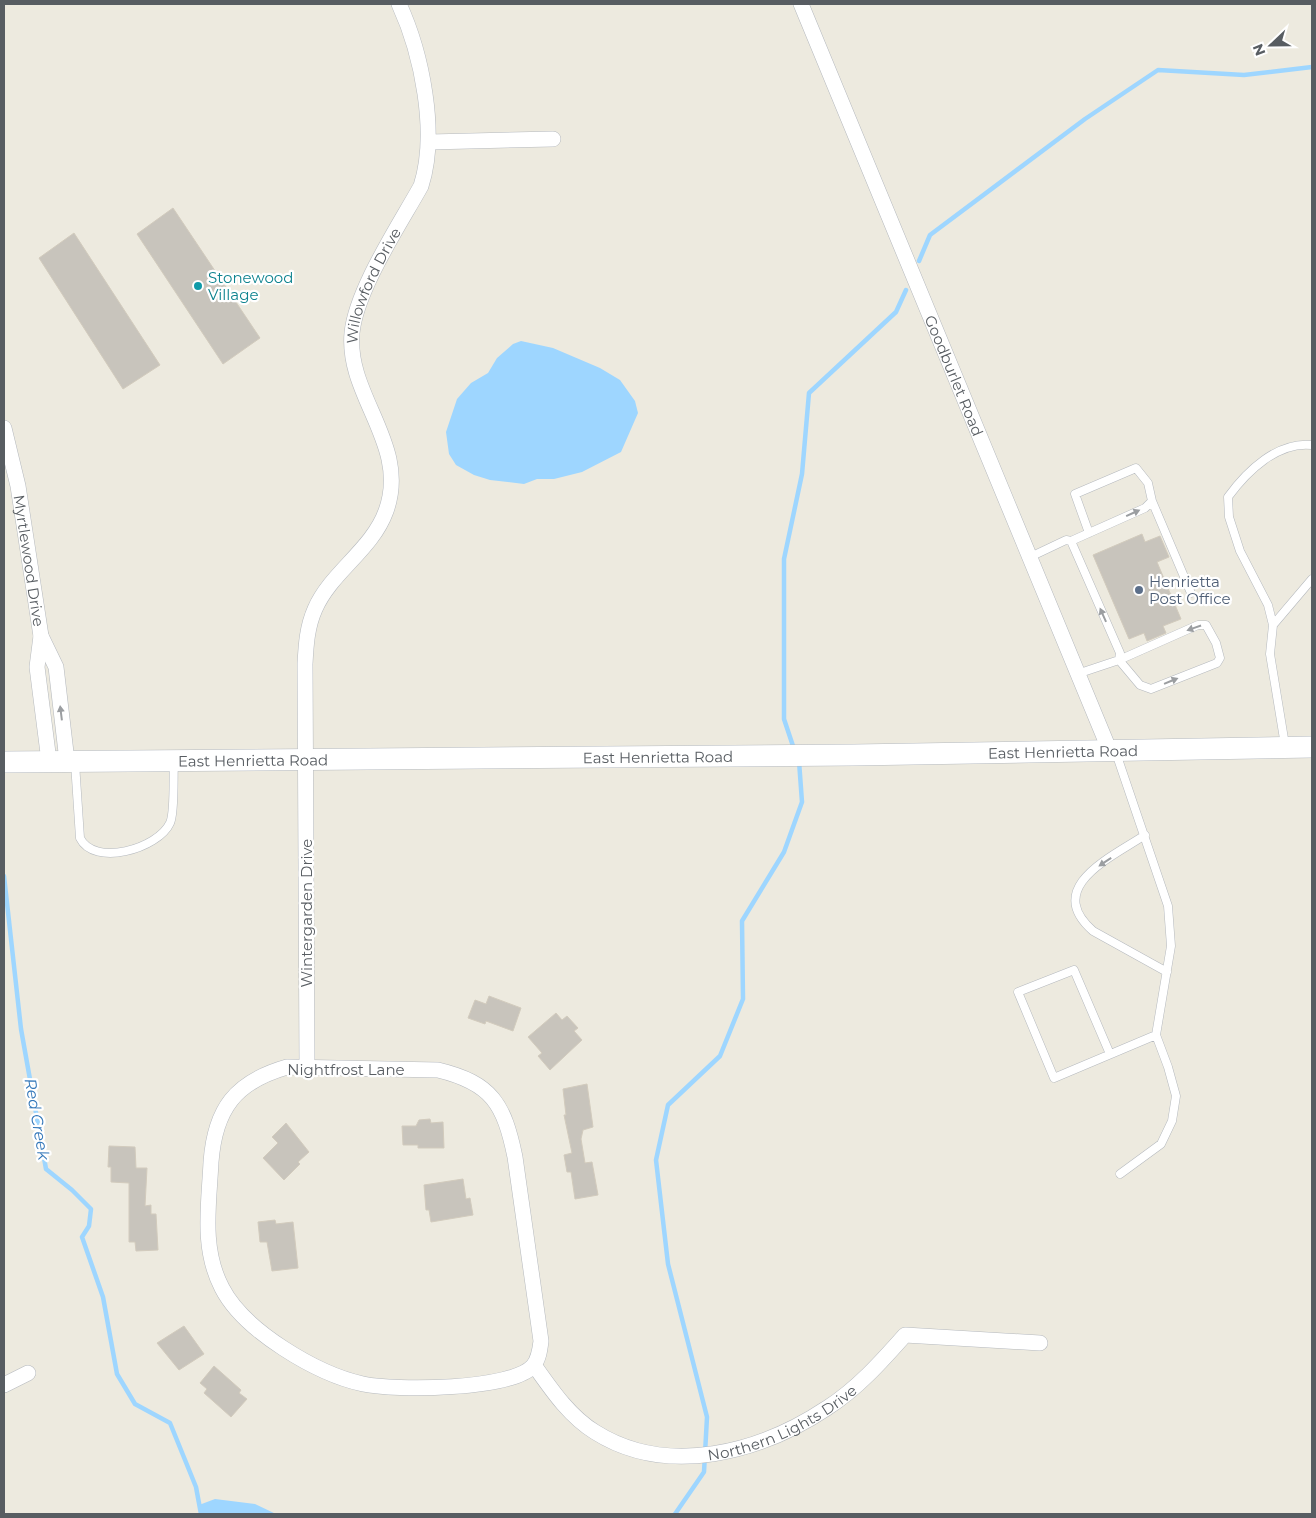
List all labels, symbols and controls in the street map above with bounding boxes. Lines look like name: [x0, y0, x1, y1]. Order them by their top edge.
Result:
north arrow: [1246, 20, 1296, 70]
text: N: [1248, 41, 1269, 58]
street label: Willowford Drive: [342, 224, 405, 344]
place label: Stonewood Village: [208, 268, 293, 304]
marker: Stonewood Village: [192, 280, 204, 292]
street label: Goodburlet Road: [921, 312, 988, 439]
street label: Myrtlewood Drive: [10, 493, 49, 628]
one-way arrow: [1126, 509, 1140, 517]
place label: Henrietta Post Office: [1149, 572, 1231, 608]
marker: Henrietta Post Office: [1133, 584, 1145, 596]
one-way arrow: [1099, 608, 1107, 622]
one-way arrow: [1187, 625, 1202, 632]
one-way arrow: [1164, 677, 1179, 685]
one-way arrow: [57, 705, 65, 721]
street label: East Henrietta Road: [988, 741, 1138, 762]
street label: East Henrietta Road: [583, 746, 733, 767]
street label: East Henrietta Road: [178, 750, 328, 770]
street label: Wintergarden Drive: [297, 839, 316, 987]
one-way arrow: [1098, 857, 1112, 867]
street label: Nightfrost Lane: [287, 1060, 405, 1079]
water label: Red Creek: [20, 1077, 54, 1163]
street label: Northern Lights Drive: [706, 1380, 860, 1464]

